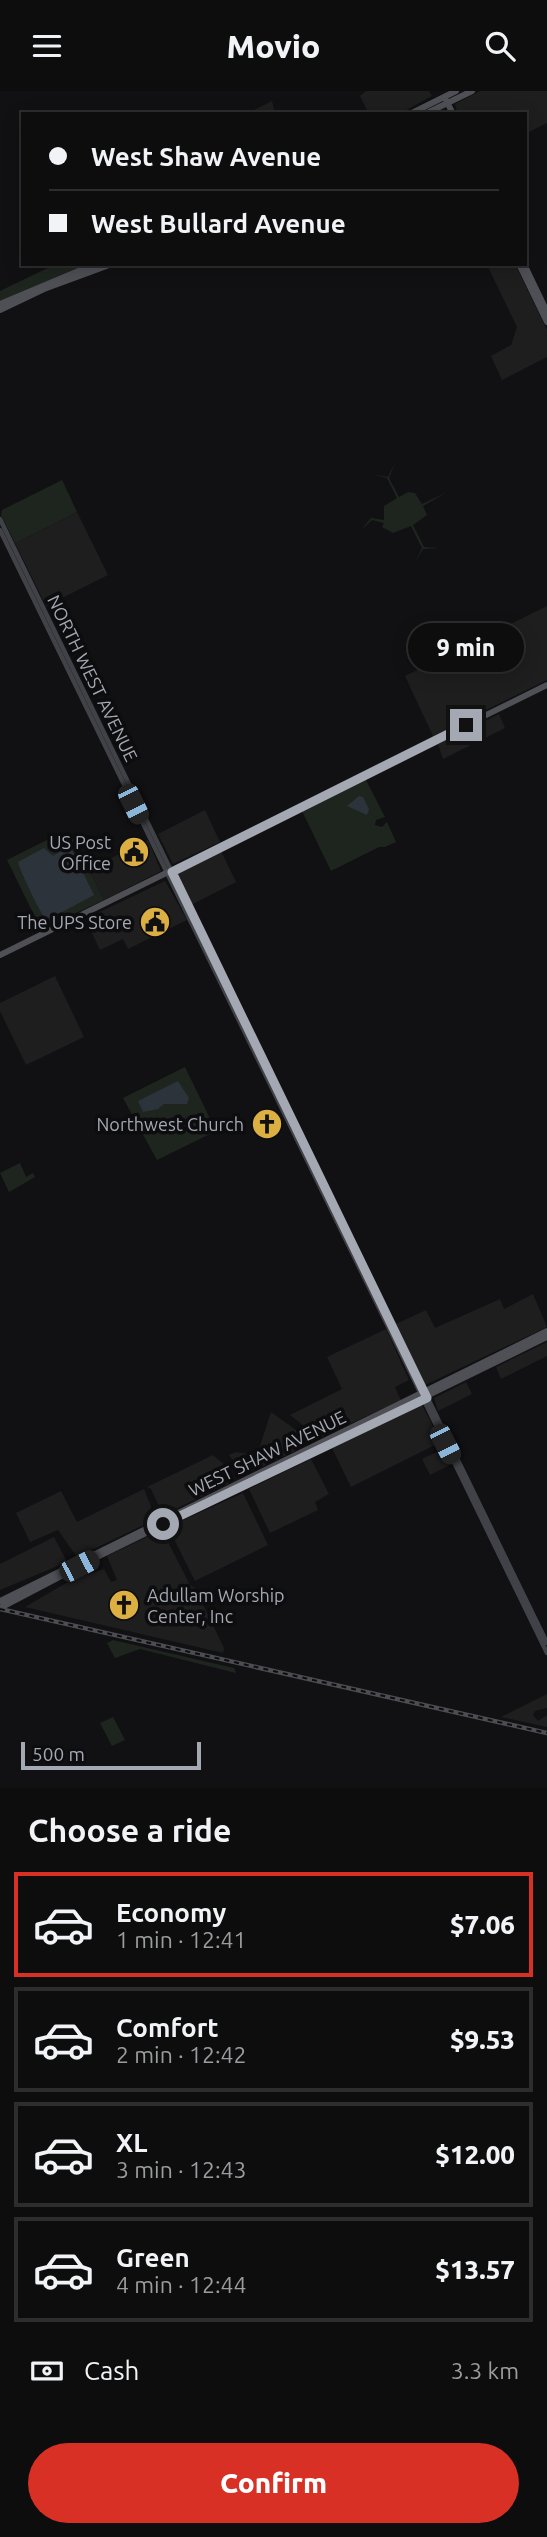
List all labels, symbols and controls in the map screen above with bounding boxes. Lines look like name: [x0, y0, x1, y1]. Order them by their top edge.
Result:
icon: menu: [28, 27, 66, 65]
icon: search: [481, 27, 519, 65]
text: Movio: [227, 28, 320, 64]
text: West Shaw Avenue: [91, 142, 321, 171]
text: West Bullard Avenue: [91, 209, 346, 238]
street label: NORTH WEST AVENUE: [44, 592, 142, 764]
callout: 9 min: [408, 623, 524, 673]
text: 9 min: [437, 635, 495, 660]
route end: [450, 709, 482, 741]
car: [115, 781, 152, 827]
place label: US Post Office: [49, 832, 111, 873]
public building icon: US Post Office: [117, 835, 151, 869]
public building icon: The UPS Store: [138, 905, 172, 939]
place label: The UPS Store: [17, 912, 132, 932]
church icon: Northwest Church: [250, 1107, 284, 1141]
place label: Northwest Church: [97, 1114, 244, 1134]
street label: WEST SHAW AVENUE: [185, 1406, 349, 1500]
car: [427, 1421, 464, 1467]
route start: [147, 1508, 179, 1540]
car: [56, 1547, 103, 1585]
place label: Adullam Worship Center, Inc: [147, 1585, 285, 1626]
church icon: Adullam Worship Center, Inc: [107, 1588, 141, 1622]
scale bar: [21, 1739, 201, 1771]
text: 500 m: [32, 1743, 85, 1765]
text: Choose a ride: [28, 1812, 231, 1848]
icon: car: [32, 1893, 95, 1956]
text: Economy: [116, 1898, 226, 1927]
text: $7.06: [450, 1910, 515, 1939]
text: 1 min · 12:41: [116, 1927, 247, 1952]
icon: car: [32, 2008, 95, 2071]
text: Comfort: [116, 2013, 219, 2042]
text: $9.53: [450, 2025, 515, 2054]
text: 2 min · 12:42: [116, 2042, 247, 2067]
icon: car: [32, 2123, 95, 2186]
text: XL: [116, 2128, 147, 2157]
text: $12.00: [435, 2140, 515, 2169]
text: 3 min · 12:43: [116, 2157, 247, 2182]
icon: car: [32, 2238, 95, 2301]
text: Green: [116, 2243, 190, 2272]
text: $13.57: [435, 2255, 515, 2284]
text: 4 min · 12:44: [116, 2272, 247, 2297]
icon: cash: [28, 2352, 66, 2390]
text: Cash: [84, 2356, 139, 2385]
text: 3.3 km: [451, 2358, 519, 2383]
button: Confirm: [28, 2443, 519, 2523]

